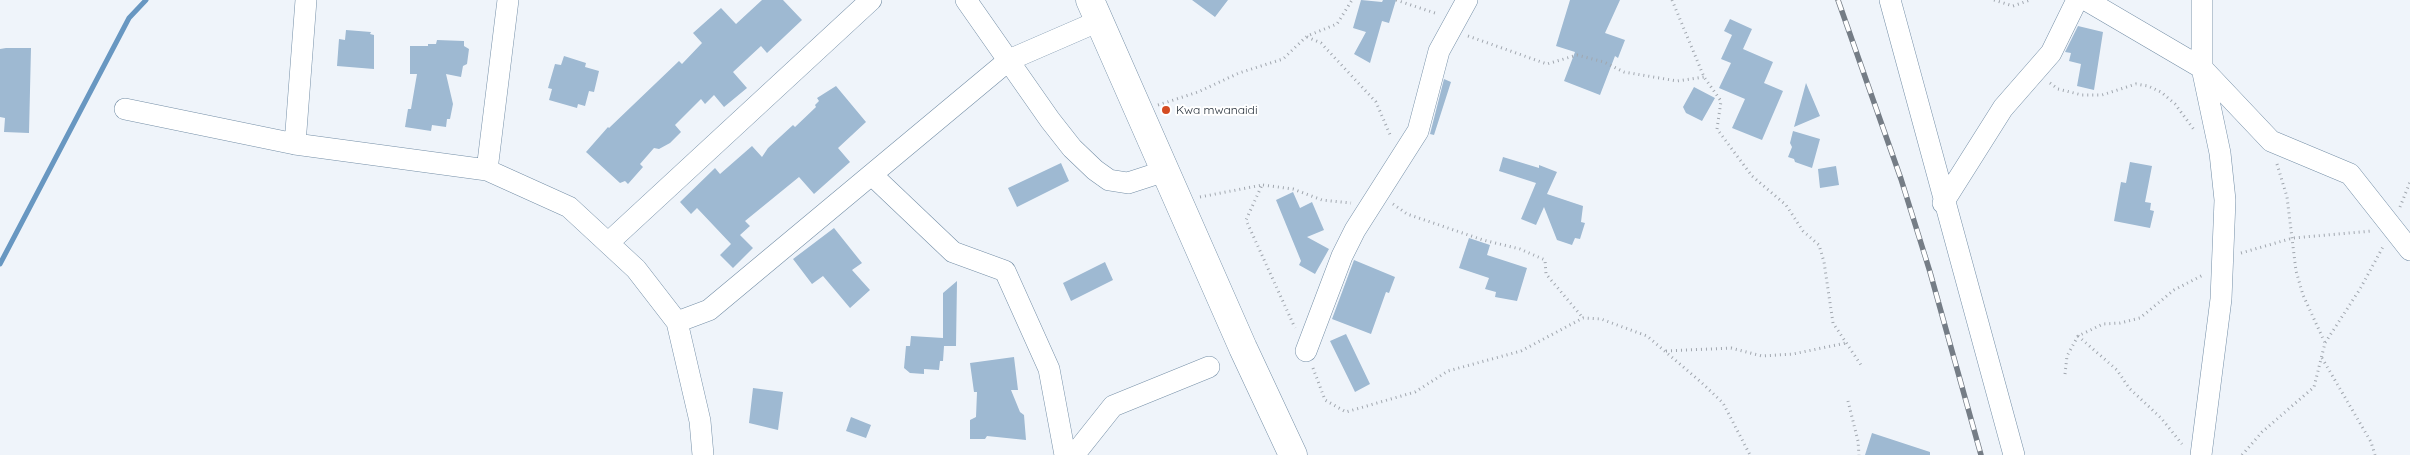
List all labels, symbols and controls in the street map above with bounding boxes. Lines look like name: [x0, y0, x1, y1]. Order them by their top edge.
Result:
place label: Kwa mwanaidi: [1176, 103, 1257, 117]
marker: Kwa mwanaidi: [1160, 104, 1172, 116]

